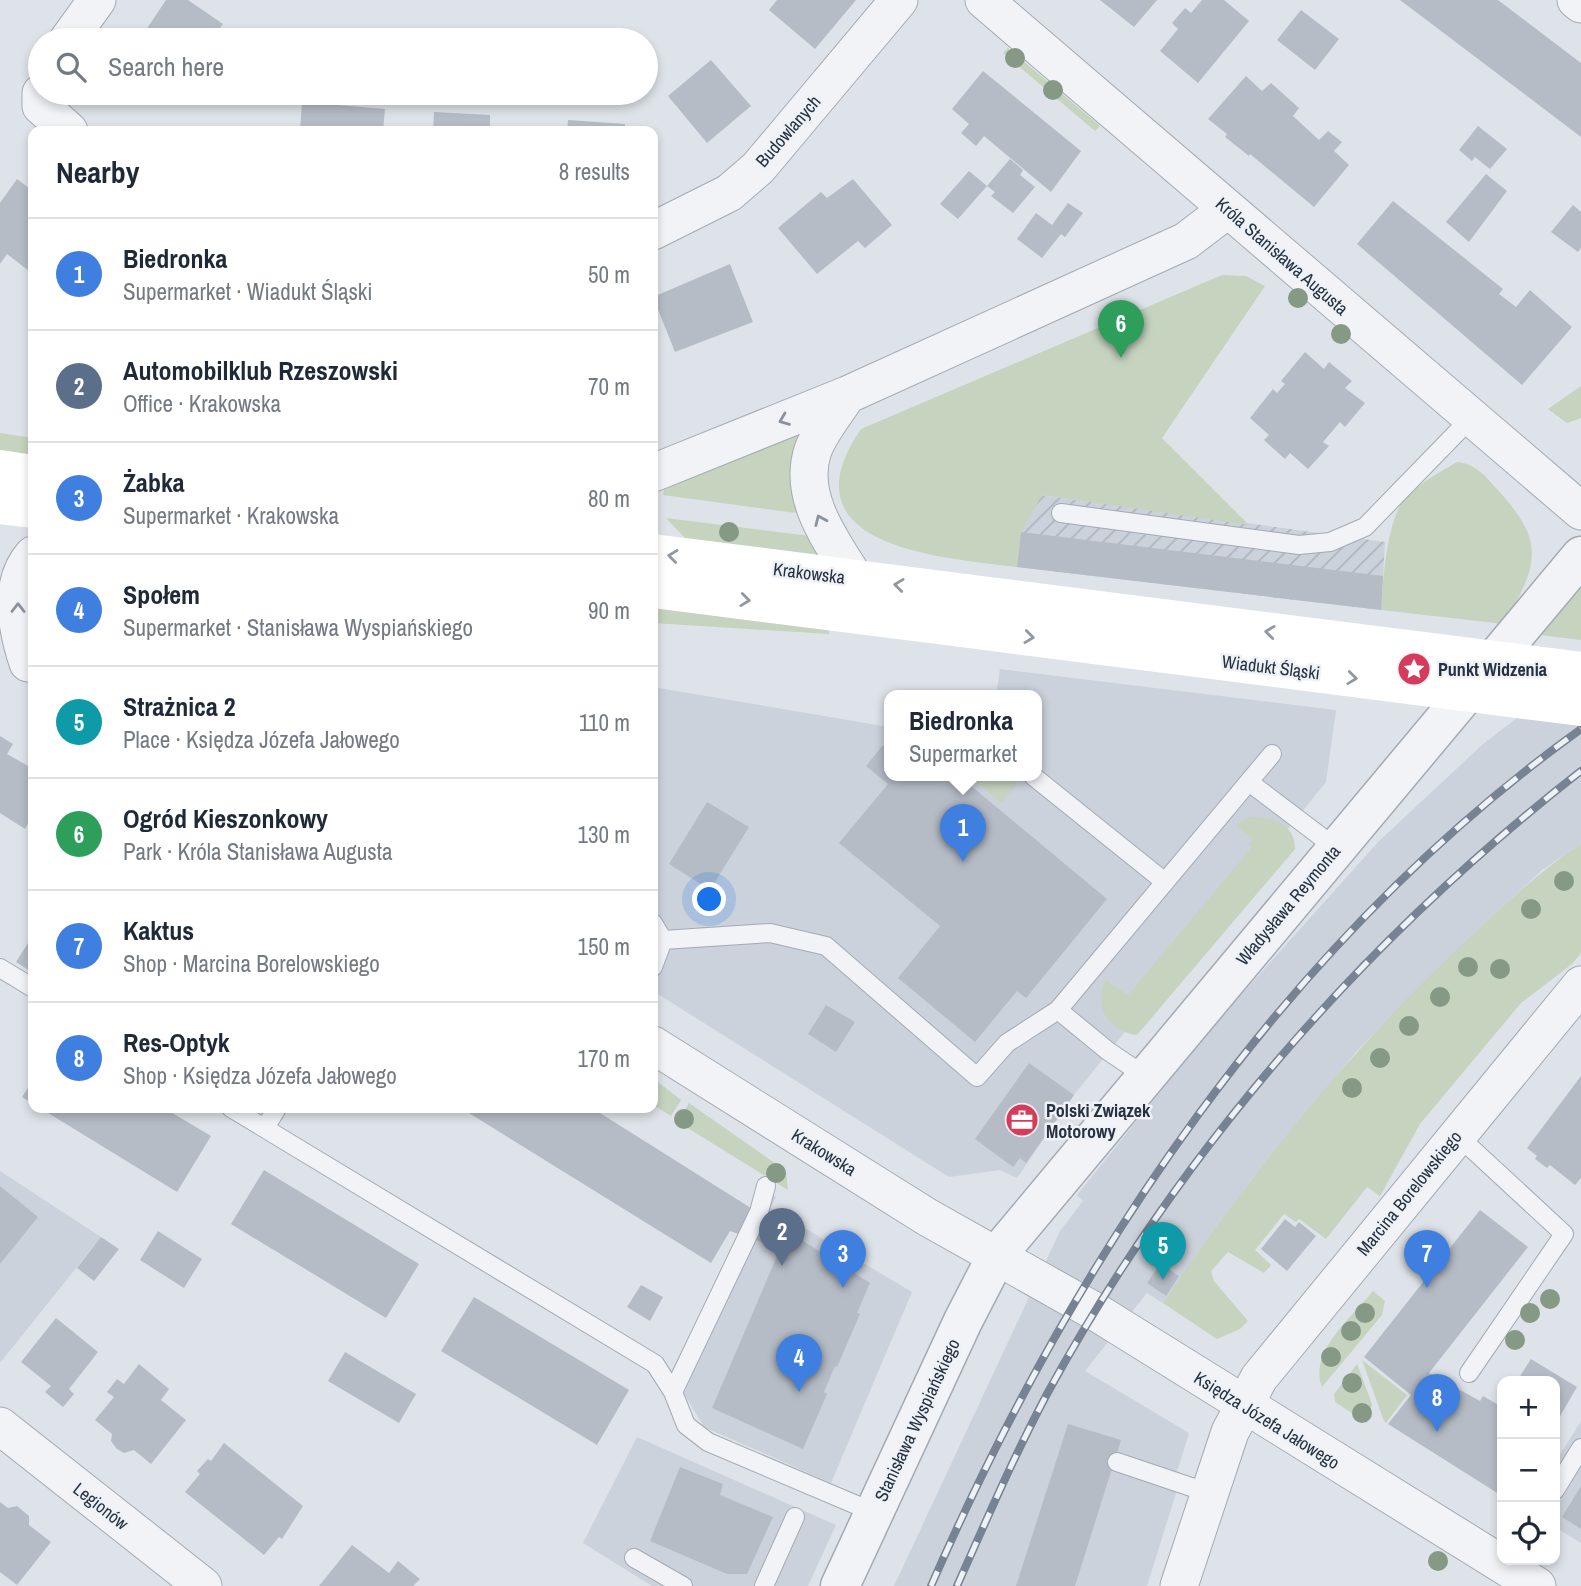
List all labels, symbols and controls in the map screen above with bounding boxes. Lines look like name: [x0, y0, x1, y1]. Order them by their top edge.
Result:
search box: [28, 28, 658, 105]
icon: search: [52, 48, 90, 86]
text: Search here: [108, 49, 224, 84]
street label: Budowlanych: [750, 90, 826, 172]
text: Nearby: [56, 152, 139, 192]
text: 8 results: [559, 156, 630, 187]
street label: Króla Stanisława Augusta: [1210, 191, 1354, 321]
text: Biedronka: [123, 241, 227, 276]
text: 1: [74, 259, 84, 290]
text: 50 m: [588, 259, 630, 290]
text: Supermarket · Wiadukt Śląski: [123, 276, 372, 307]
pin: 6: [1098, 300, 1144, 358]
text: Automobilklub Rzeszowski: [123, 353, 398, 388]
text: 2: [74, 371, 84, 402]
text: 70 m: [588, 371, 630, 402]
text: Office · Krakowska: [123, 388, 281, 419]
one-way arrow: [778, 412, 790, 426]
text: Żabka: [123, 465, 185, 500]
text: 3: [74, 483, 84, 514]
text: 80 m: [588, 483, 630, 514]
text: Supermarket · Krakowska: [123, 500, 339, 531]
one-way arrow: [815, 515, 829, 527]
one-way arrow: [667, 548, 679, 563]
street label: Krakowska: [772, 556, 846, 590]
text: Społem: [123, 577, 200, 612]
one-way arrow: [893, 577, 904, 592]
one-way arrow: [739, 593, 751, 608]
text: 4: [74, 595, 84, 626]
text: 90 m: [588, 595, 630, 626]
one-way arrow: [10, 602, 25, 613]
text: Supermarket · Stanisława Wyspiańskiego: [123, 612, 473, 643]
one-way arrow: [1264, 624, 1276, 639]
one-way arrow: [1023, 629, 1035, 644]
street label: Wiadukt Śląski: [1221, 649, 1321, 685]
place icon: Punkt Widzenia: [1395, 650, 1433, 688]
place label: Punkt Widzenia: [1438, 657, 1548, 682]
one-way arrow: [1346, 670, 1358, 685]
text: Strażnica 2: [123, 689, 236, 724]
popup: [884, 690, 1042, 781]
text: Biedronka: [909, 703, 1013, 738]
text: 5: [74, 707, 84, 738]
text: 110 m: [579, 707, 630, 738]
text: Place · Księdza Józefa Jałowego: [123, 724, 400, 755]
text: Supermarket: [909, 738, 1017, 769]
text: Ogród Kieszonkowy: [123, 801, 328, 836]
pin: 1: [940, 804, 986, 862]
text: 6: [74, 819, 84, 850]
text: 130 m: [578, 819, 630, 850]
text: Park · Króla Stanisława Augusta: [123, 836, 392, 867]
street label: Władysława Reymonta: [1230, 839, 1346, 971]
your location: [692, 882, 726, 916]
text: Kaktus: [123, 913, 194, 948]
text: 7: [74, 931, 84, 962]
text: 150 m: [578, 931, 630, 962]
text: Shop · Marcina Borelowskiego: [123, 948, 380, 979]
text: Res-Optyk: [123, 1025, 230, 1060]
text: 8: [74, 1043, 84, 1074]
text: 170 m: [578, 1043, 630, 1074]
text: Shop · Księdza Józefa Jałowego: [123, 1060, 397, 1091]
place label: Polski Związek Motorowy: [1046, 1098, 1151, 1144]
office icon: Polski Związek Motorowy: [1003, 1101, 1041, 1139]
street label: Krakowska: [787, 1122, 861, 1182]
street label: Marcina Borelowskiego: [1351, 1125, 1467, 1261]
pin: 2: [759, 1208, 805, 1266]
pin: 5: [1140, 1222, 1186, 1280]
pin: 3: [820, 1230, 866, 1288]
pin: 7: [1404, 1230, 1450, 1288]
pin: 4: [776, 1334, 822, 1392]
street label: Stanisława Wyspiańskiego: [868, 1334, 966, 1506]
street label: Księdza Józefa Jałowego: [1189, 1365, 1345, 1475]
pin: 8: [1414, 1374, 1460, 1432]
map controls: [1497, 1376, 1560, 1565]
button: +: [1497, 1376, 1560, 1439]
button: −: [1497, 1439, 1560, 1502]
street label: Legionów: [68, 1476, 134, 1536]
button: locate: [1497, 1502, 1560, 1565]

